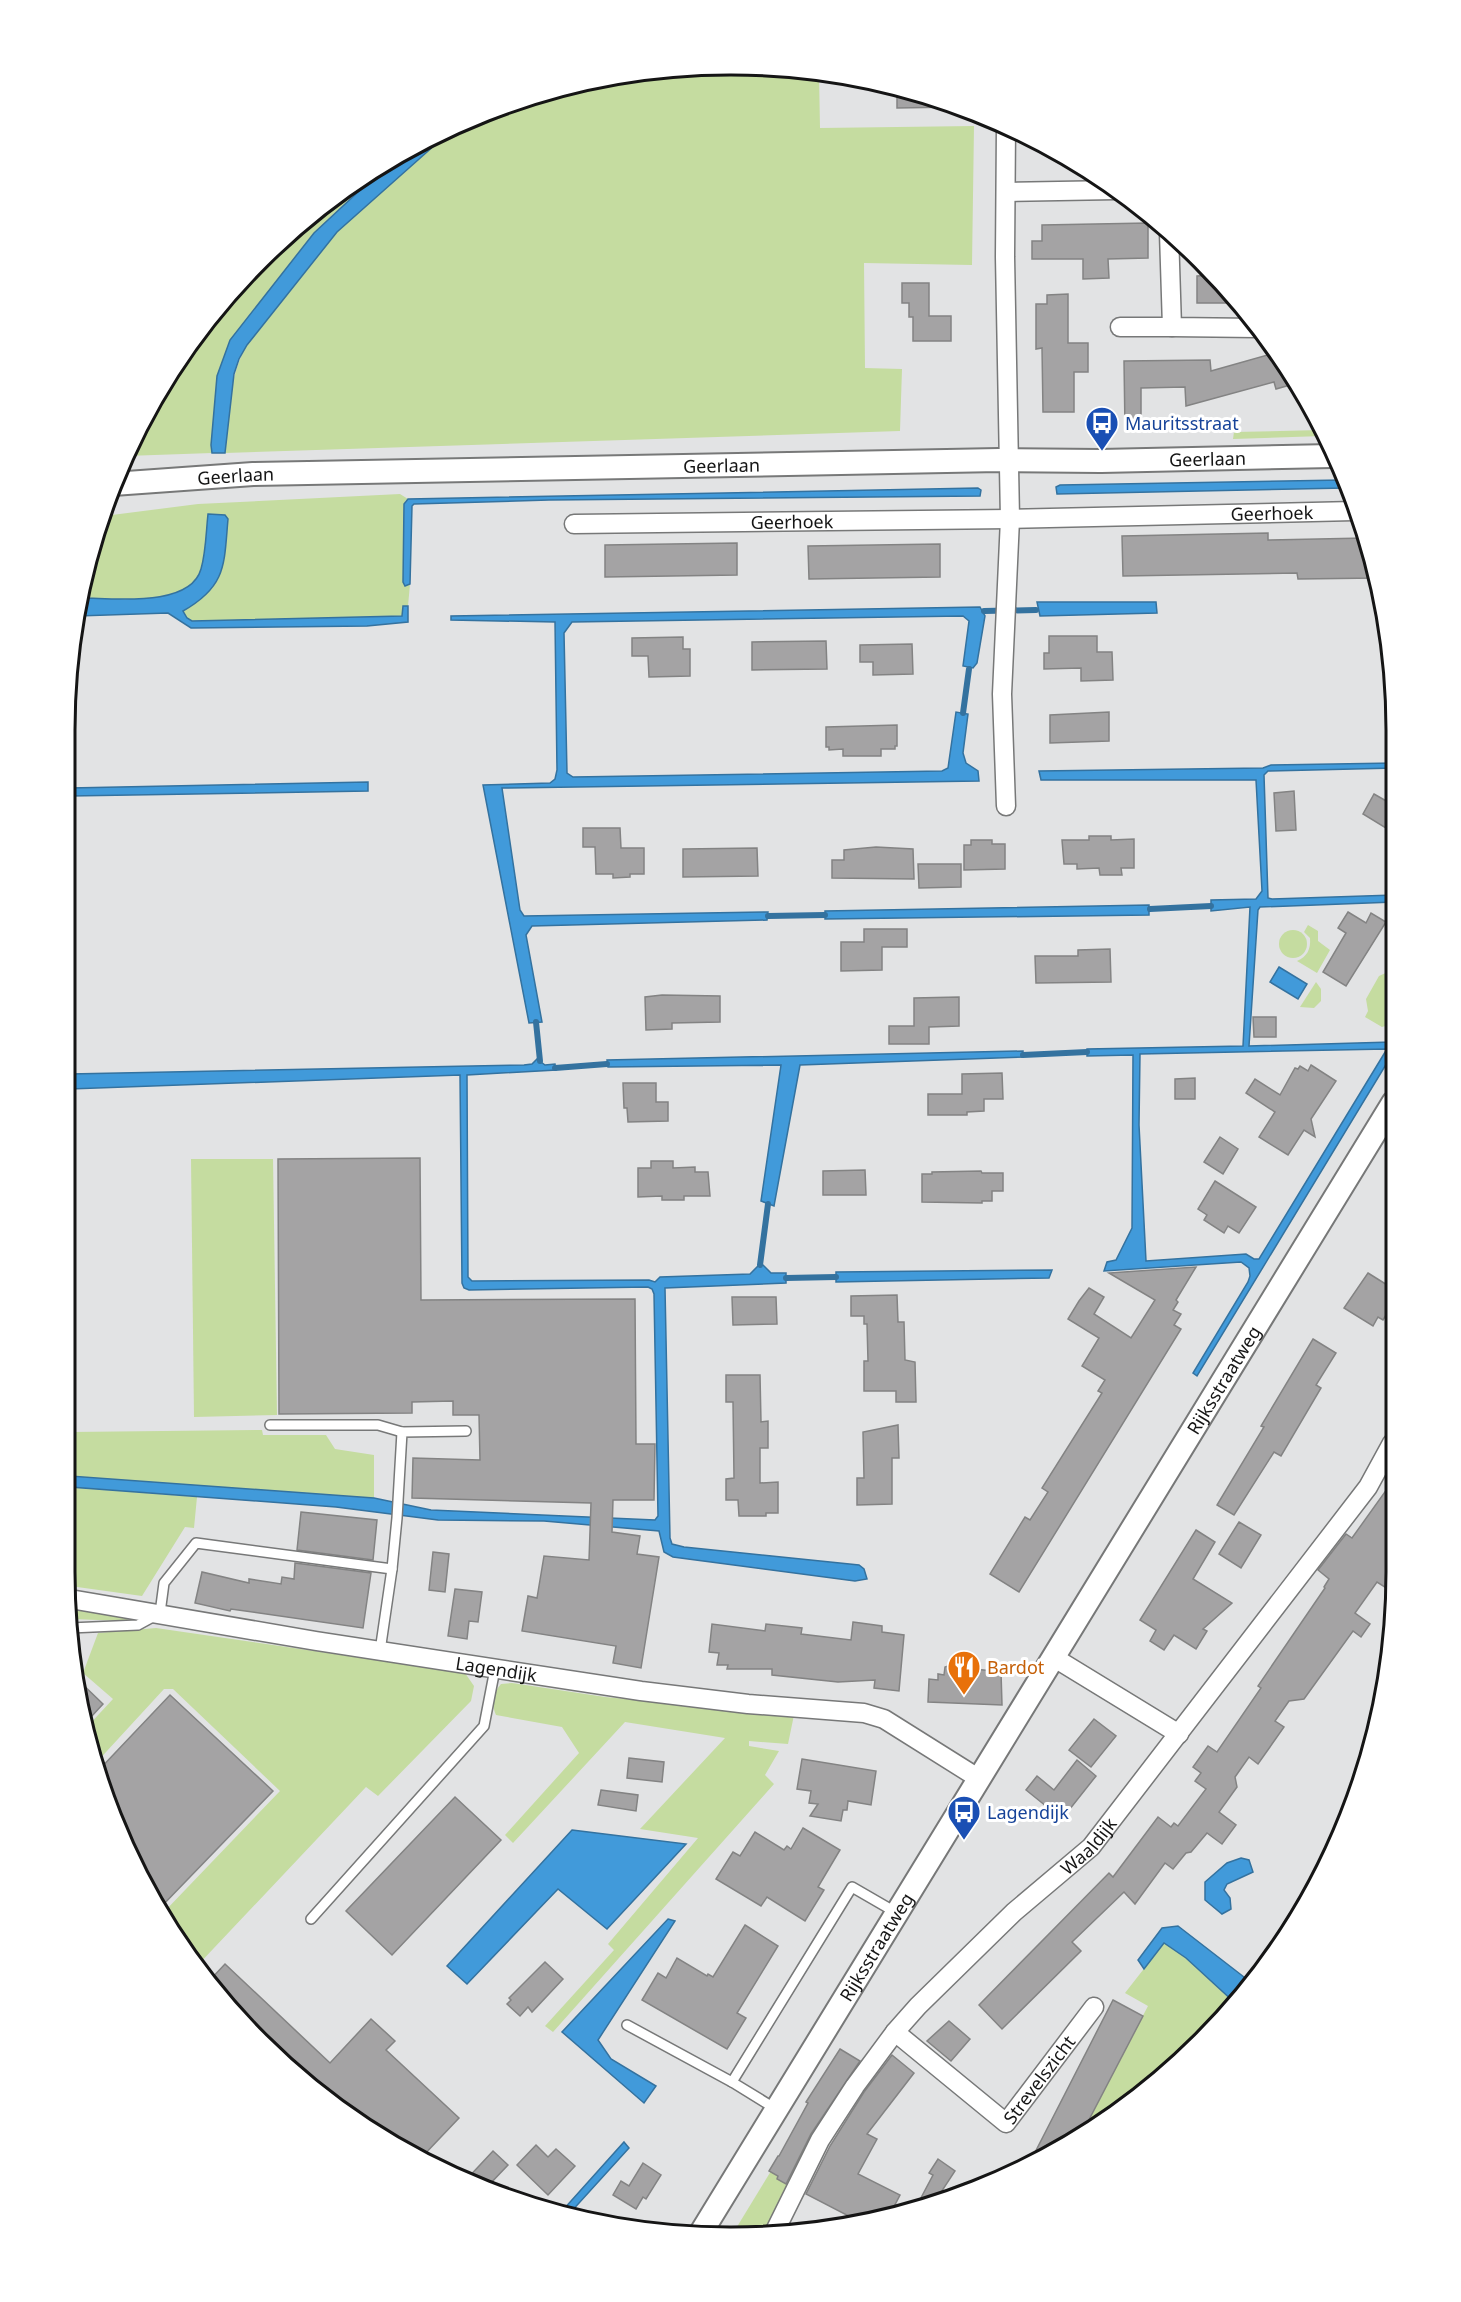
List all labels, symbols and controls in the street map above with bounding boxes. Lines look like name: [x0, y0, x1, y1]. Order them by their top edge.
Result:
bus stop icon: Mauritsstraat: [1084, 405, 1120, 452]
place label: Mauritsstraat: [1125, 411, 1239, 435]
street label: Geerlaan: [1169, 446, 1246, 472]
street label: Geerlaan: [683, 452, 760, 478]
street label: Geerlaan: [197, 462, 274, 490]
street label: Geerhoek: [1230, 500, 1314, 526]
street label: Geerhoek: [751, 509, 834, 534]
street label: Rijksstraatweg: [1181, 1321, 1266, 1439]
restaurant icon: Bardot: [946, 1649, 982, 1696]
street label: Lagendijk: [454, 1651, 539, 1687]
place label: Bardot: [987, 1655, 1045, 1679]
bus stop icon: Lagendijk: [946, 1794, 982, 1841]
place label: Lagendijk: [987, 1800, 1069, 1824]
street label: Waaldijk: [1055, 1812, 1122, 1880]
street label: Rijksstraatweg: [834, 1888, 918, 2006]
street label: Strevelszicht: [998, 2030, 1081, 2129]

